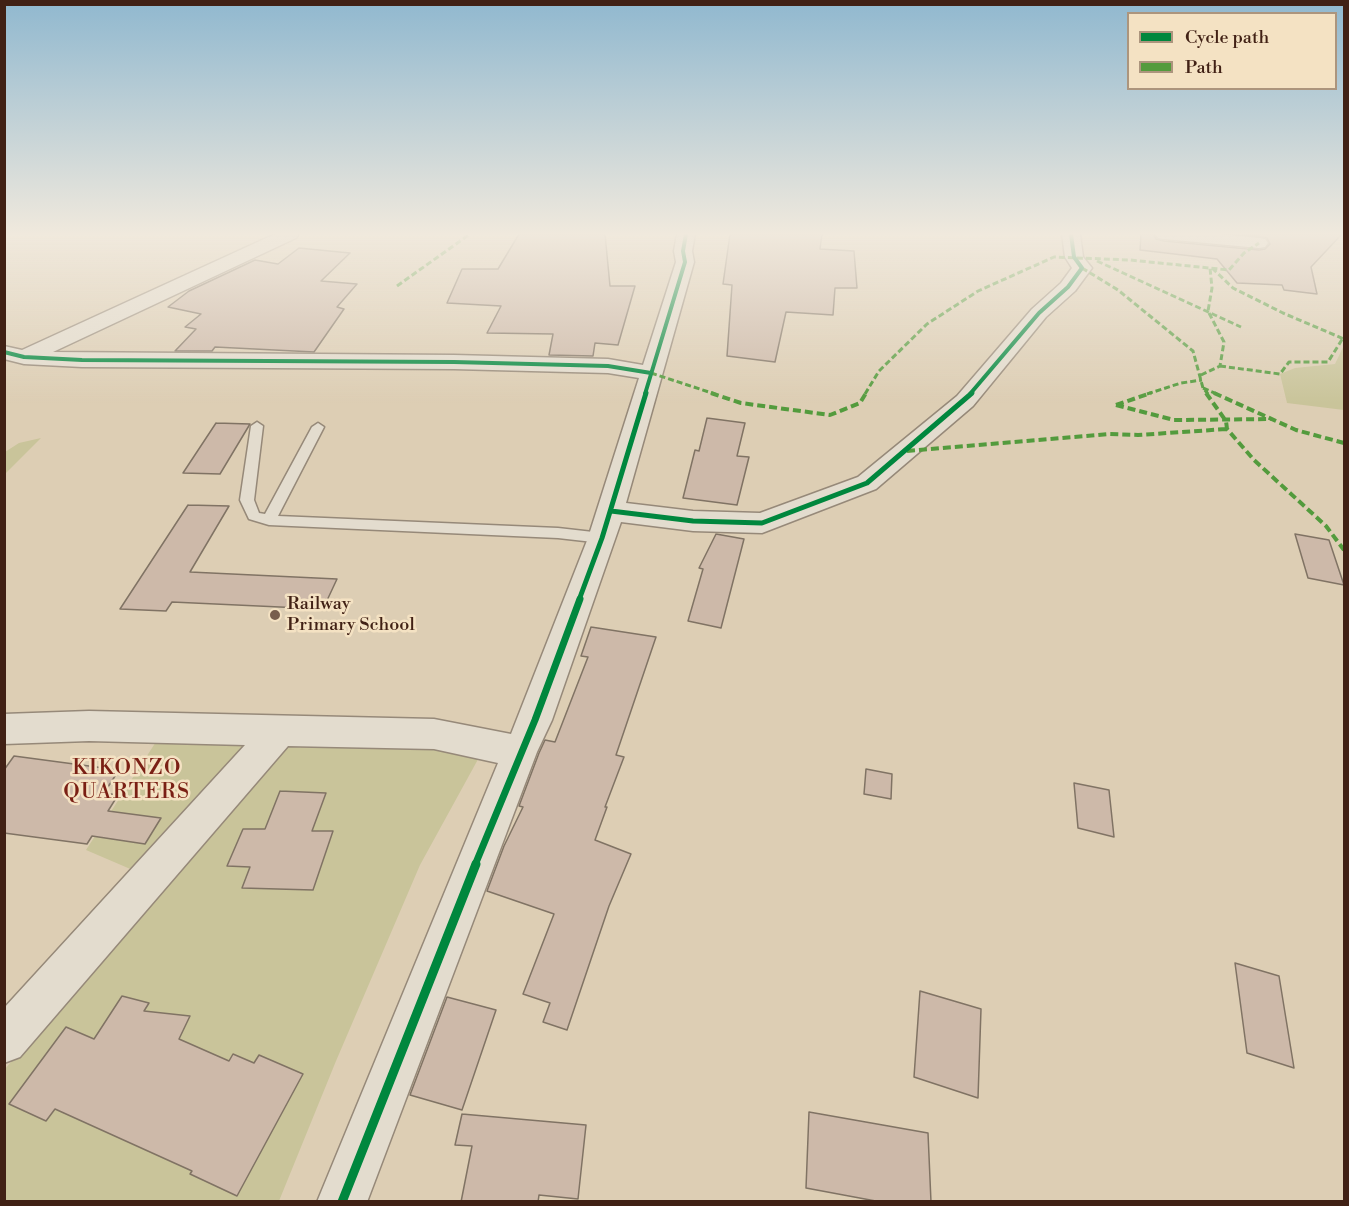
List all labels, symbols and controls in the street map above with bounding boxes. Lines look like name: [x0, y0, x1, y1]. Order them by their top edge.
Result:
legend: [1127, 12, 1337, 90]
text: Cycle path: [1185, 26, 1269, 49]
text: Path: [1185, 56, 1223, 79]
place label: Railway Primary School: [287, 594, 415, 636]
marker: Railway Primary School: [268, 608, 282, 622]
district label: KIKONZO QUARTERS: [63, 756, 191, 806]

